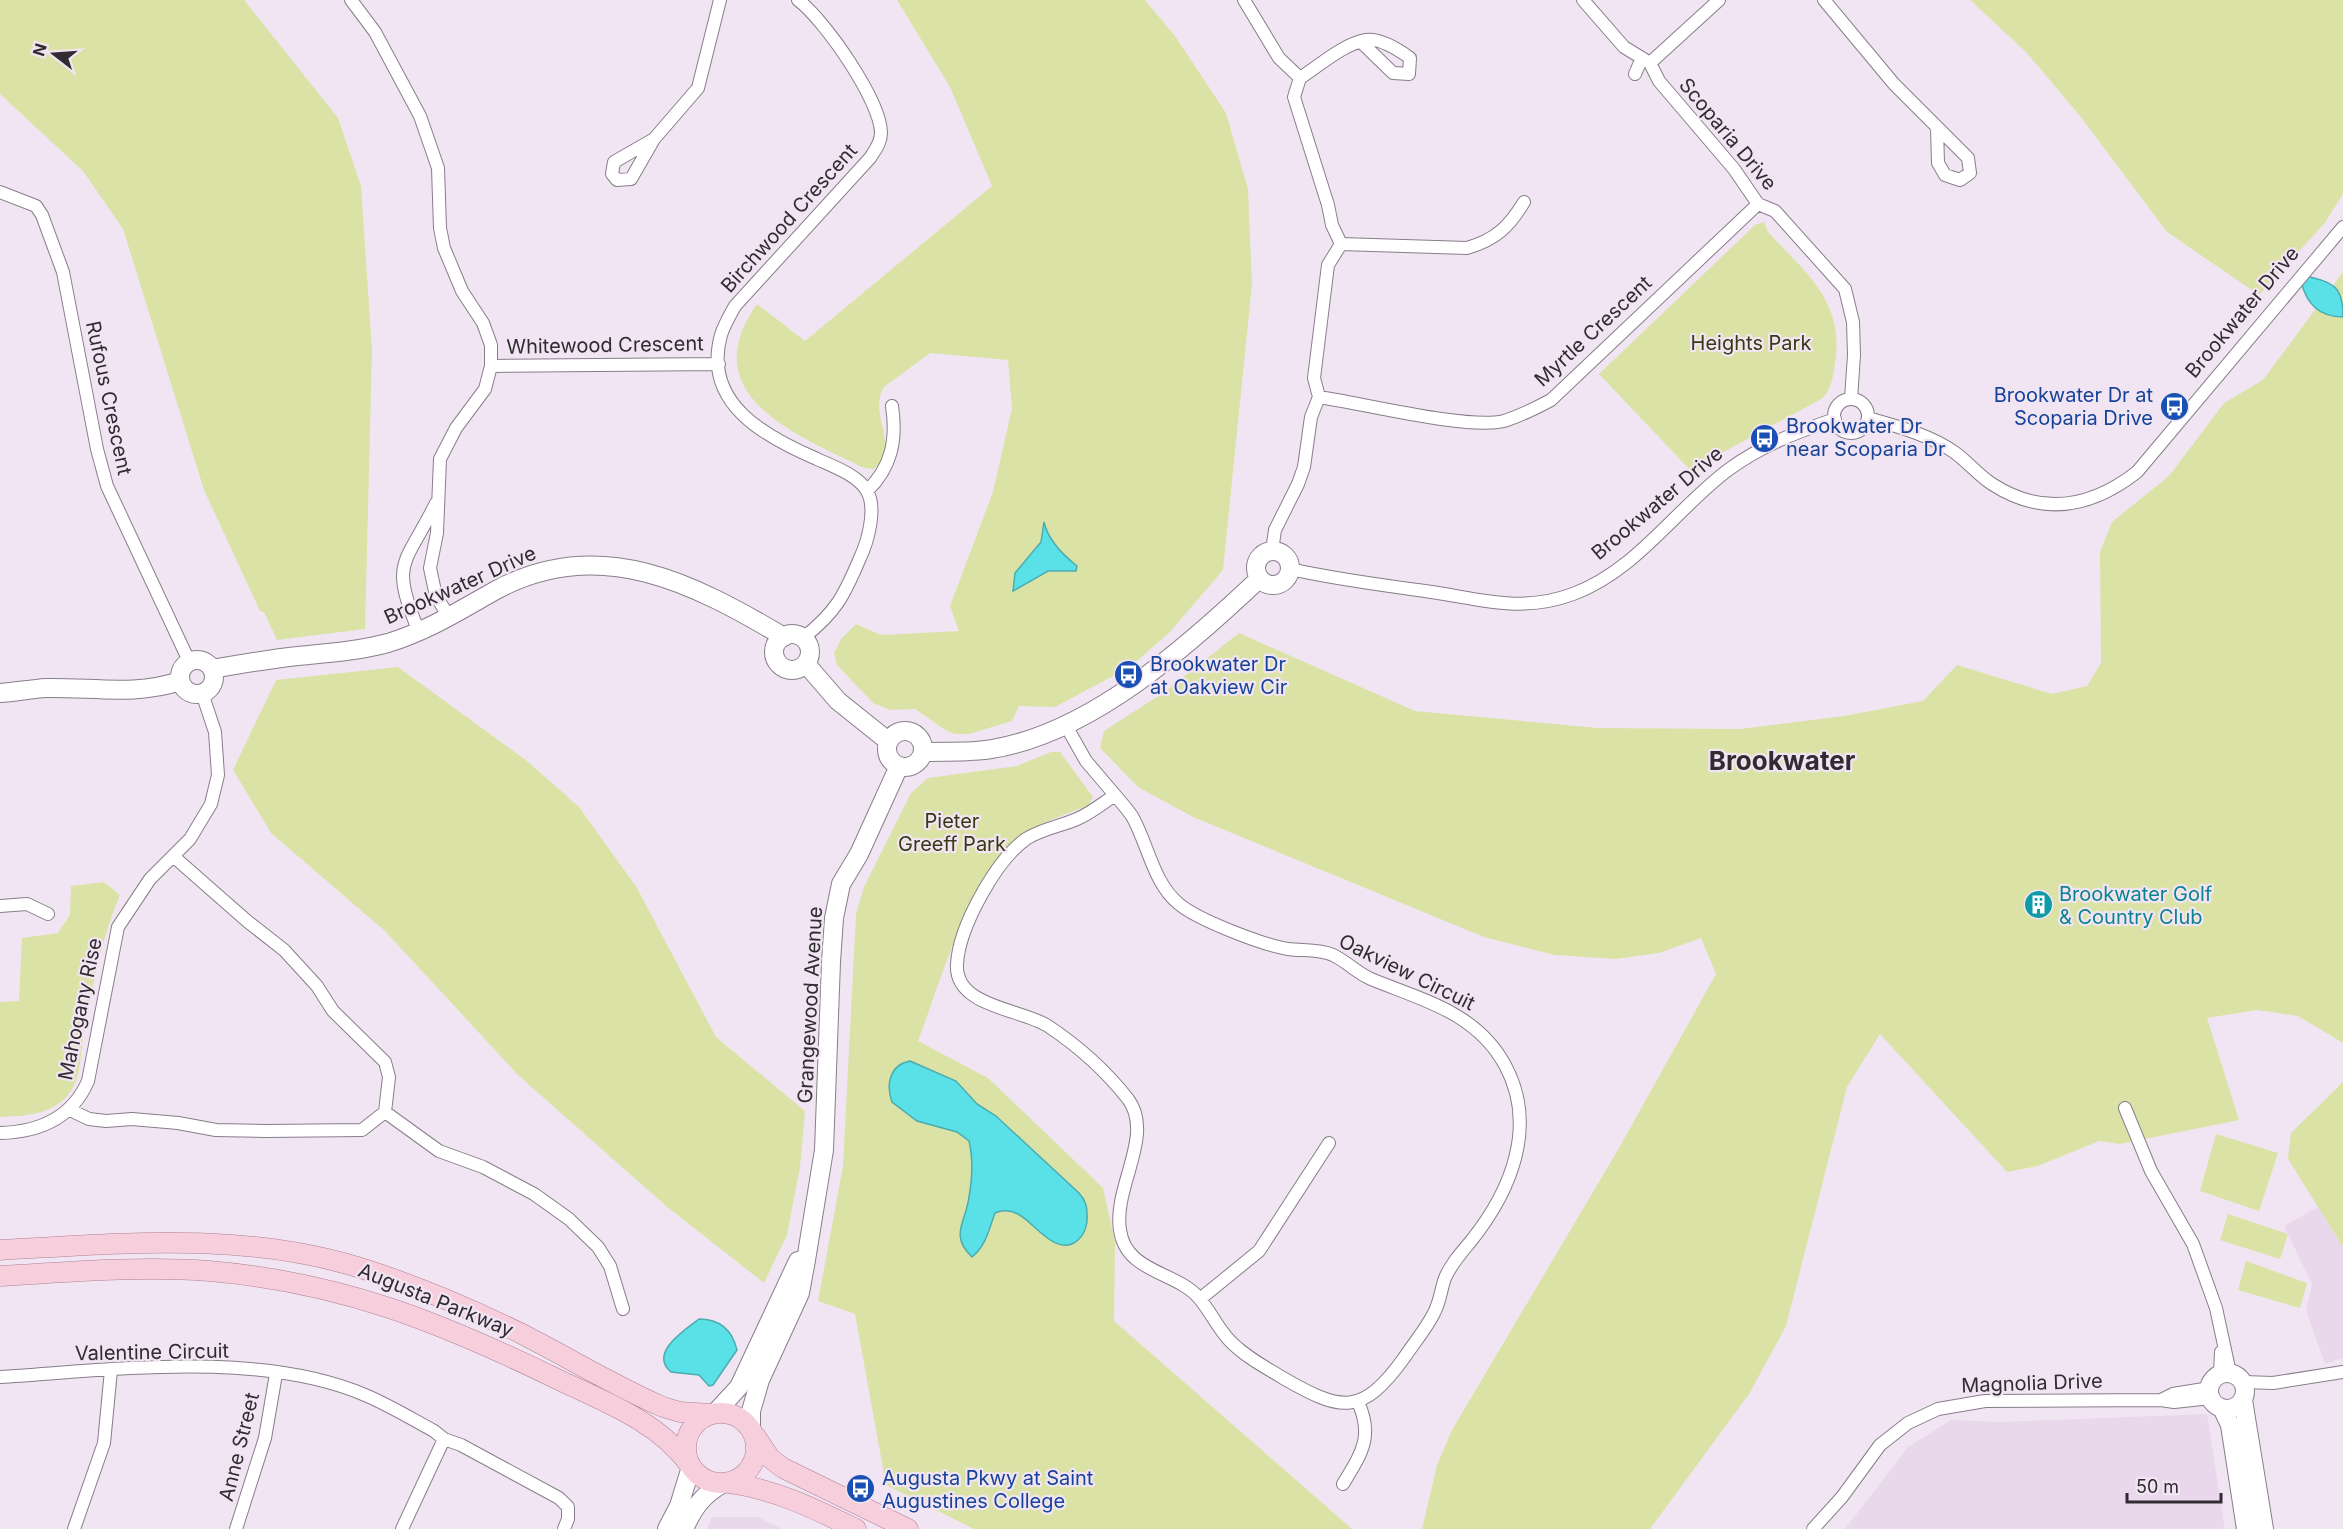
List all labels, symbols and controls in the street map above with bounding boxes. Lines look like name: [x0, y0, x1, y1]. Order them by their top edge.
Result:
north arrow: [24, 24, 84, 84]
text: N: [28, 41, 51, 58]
street label: Scoparia Drive: [1674, 73, 1782, 195]
street label: Birchwood Crescent: [716, 138, 862, 297]
street label: Brookwater Drive: [2180, 242, 2304, 382]
street label: Myrtle Crescent: [1529, 270, 1657, 391]
street label: Rufous Crescent: [81, 319, 137, 478]
street label: Whitewood Crescent: [506, 331, 704, 359]
park label: Heights Park: [1691, 331, 1811, 355]
place label: Brookwater Dr at Scoparia Drive: [1994, 383, 2153, 430]
bus stop icon: Brookwater Dr at Scoparia Drive: [2158, 391, 2190, 423]
place label: Brookwater Dr near Scoparia Dr: [1786, 414, 1946, 461]
bus stop icon: Brookwater Dr near Scoparia Dr: [1749, 422, 1781, 454]
street label: Brookwater Drive: [1587, 441, 1727, 565]
street label: Brookwater Drive: [380, 541, 540, 629]
place label: Brookwater Dr at Oakview Cir: [1150, 652, 1288, 699]
bus stop icon: Brookwater Dr at Oakview Cir: [1113, 659, 1145, 691]
district label: Brookwater: [1709, 745, 1856, 776]
park label: Pieter Greeff Park: [898, 809, 1006, 856]
place label: Brookwater Golf & Country Club: [2059, 882, 2213, 929]
building icon: Brookwater Golf & Country Club: [2022, 889, 2054, 921]
street label: Grangewood Avenue: [793, 906, 827, 1104]
street label: Oakview Circuit: [1335, 929, 1479, 1015]
street label: Mahogany Rise: [53, 936, 107, 1082]
street label: Augusta Parkway: [355, 1258, 517, 1342]
street label: Valentine Circuit: [75, 1339, 230, 1365]
street label: Magnolia Drive: [1961, 1369, 2103, 1397]
street label: Anne Street: [214, 1390, 264, 1504]
place label: Augusta Pkwy at Saint Augustines College: [882, 1466, 1094, 1513]
scale bar: [2127, 1466, 2222, 1504]
bus stop icon: Augusta Pkwy at Saint Augustines College: [845, 1473, 877, 1505]
text: 50 m: [2136, 1476, 2179, 1497]

